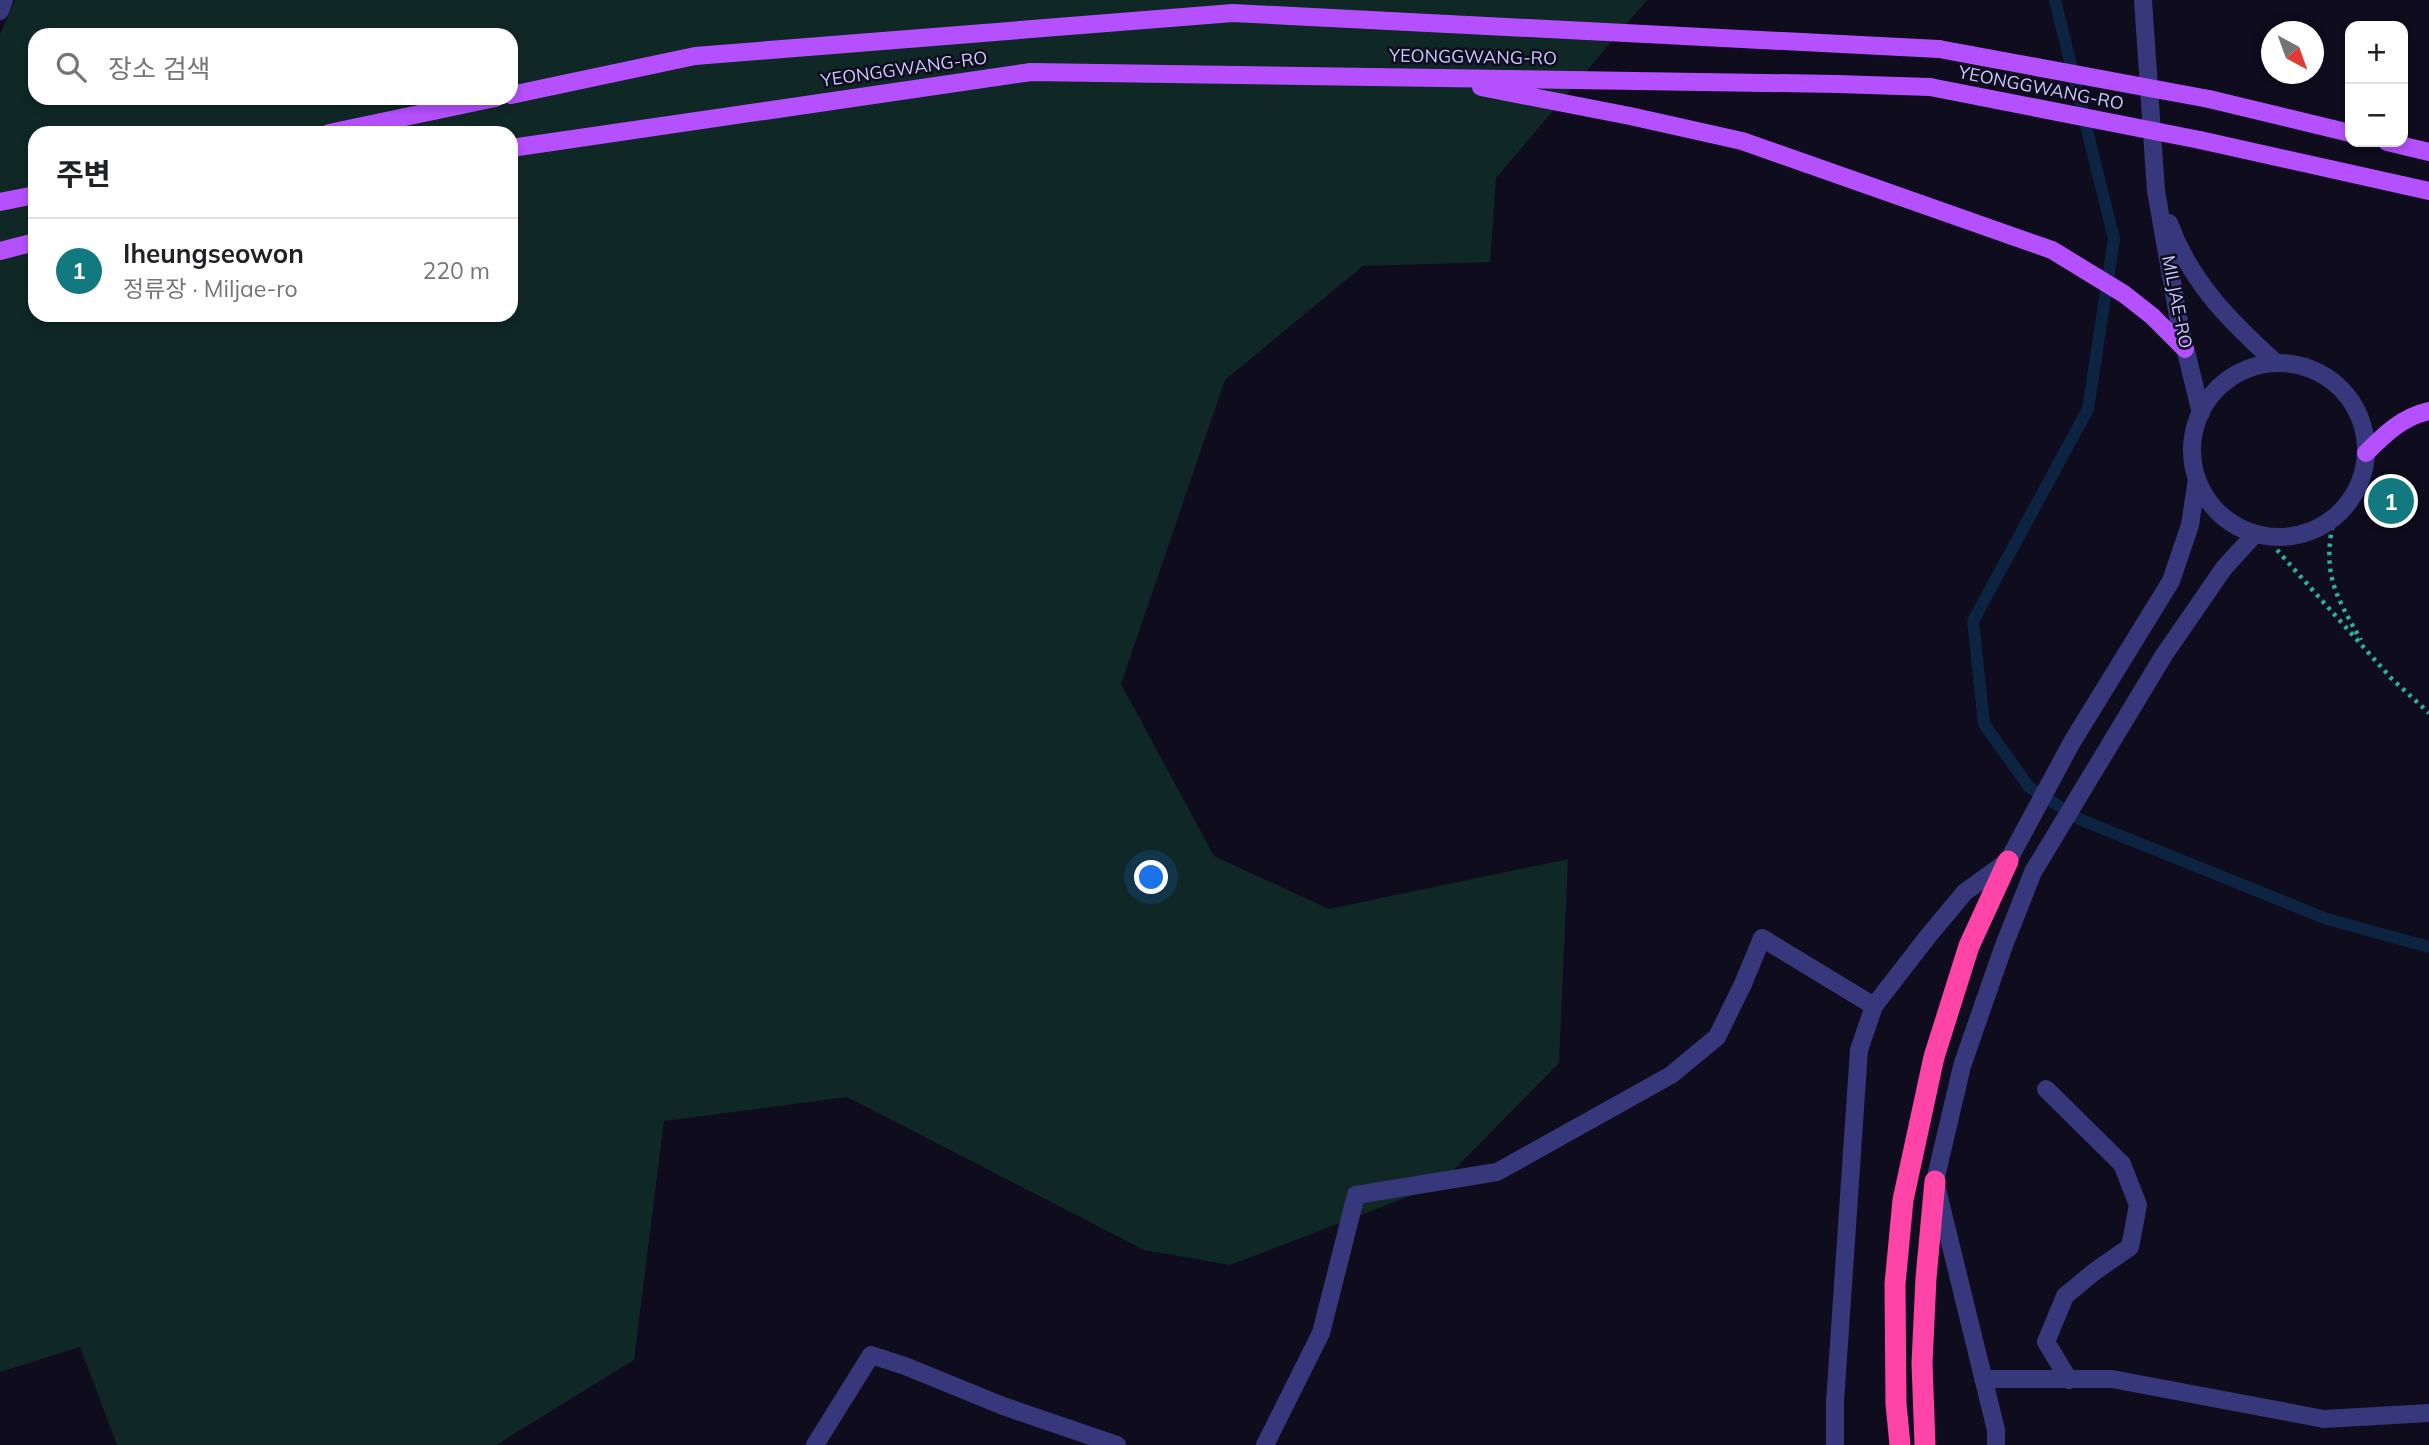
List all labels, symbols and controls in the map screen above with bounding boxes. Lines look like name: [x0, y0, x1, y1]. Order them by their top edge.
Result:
north arrow: [2261, 21, 2324, 84]
map controls: [2345, 21, 2408, 147]
button: +: [2345, 21, 2408, 84]
search box: [28, 28, 518, 105]
street label: YEONGGWANG-RO: [1388, 44, 1557, 69]
street label: YEONGGWANG-RO: [818, 45, 989, 92]
icon: search: [52, 48, 90, 86]
text: 장소 검색: [108, 52, 210, 85]
street label: YEONGGWANG-RO: [1955, 60, 2126, 115]
button: −: [2345, 84, 2408, 147]
text: 주변: [56, 155, 111, 193]
text: Iheungseowon: [123, 237, 304, 270]
street label: MILJAE-RO: [2157, 253, 2198, 350]
text: 1: [72, 256, 86, 285]
text: 220 m: [422, 256, 490, 285]
text: 정류장 · Miljae-ro: [123, 274, 298, 303]
pin: 1: [2368, 475, 2414, 527]
your location: [1134, 860, 1168, 894]

